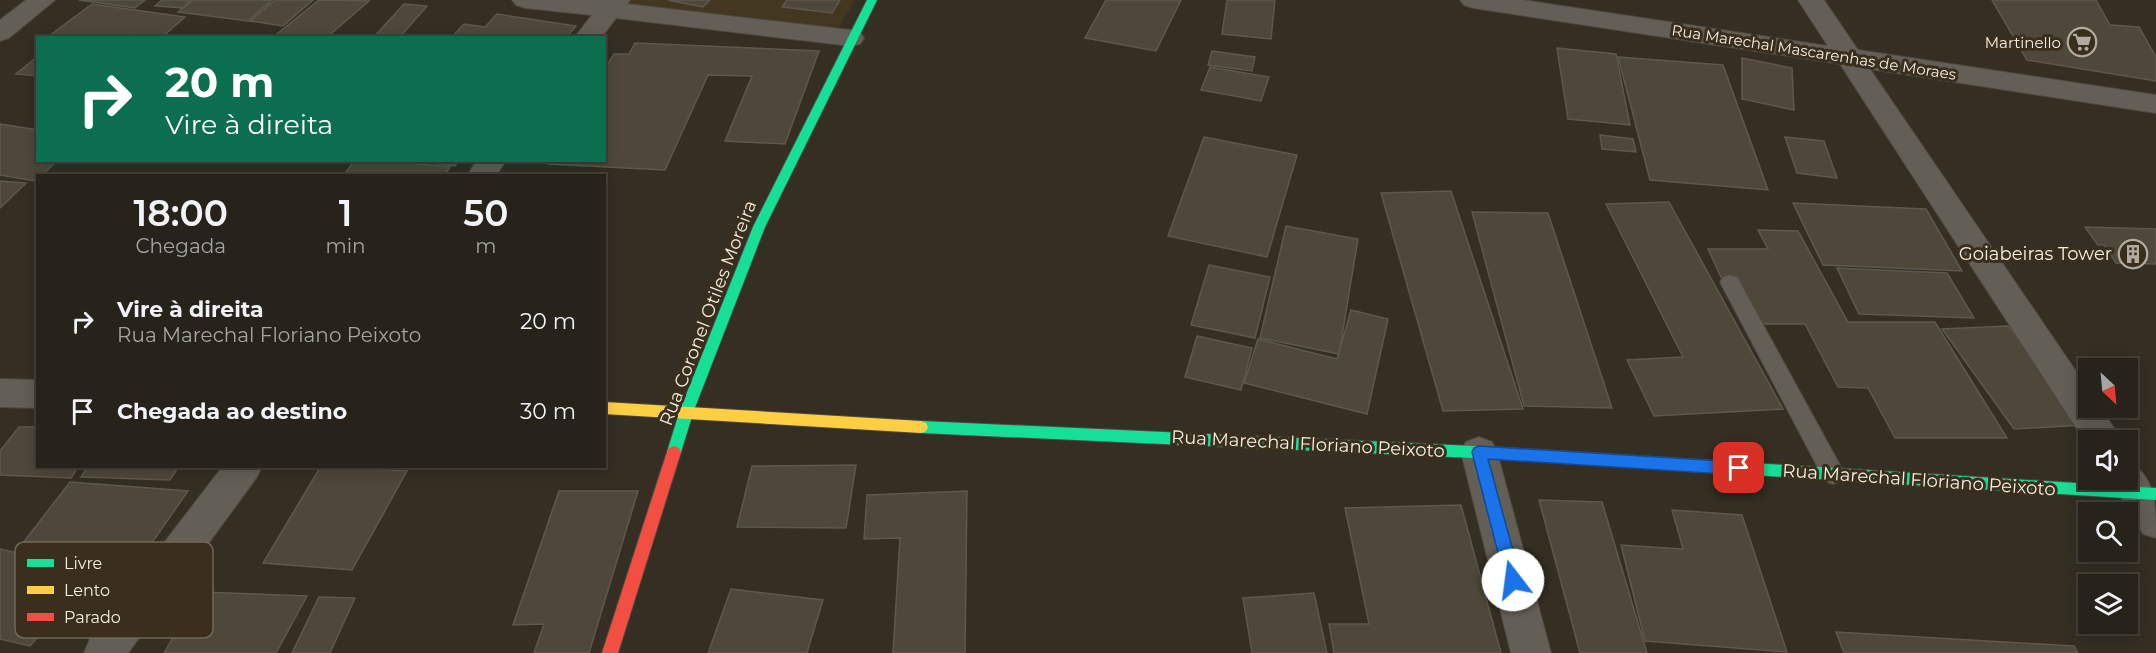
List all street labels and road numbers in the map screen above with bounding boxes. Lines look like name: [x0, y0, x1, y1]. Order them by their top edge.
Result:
street label: Rua Marechal Mascarenhas de Moraes: [1670, 20, 1958, 84]
street label: Rua Coronel Otiles Moreira: [655, 197, 761, 429]
street label: Rua Marechal Floriano Peixoto: [1171, 426, 1445, 462]
street label: Rua Marechal Floriano Peixoto: [1782, 459, 2056, 501]

